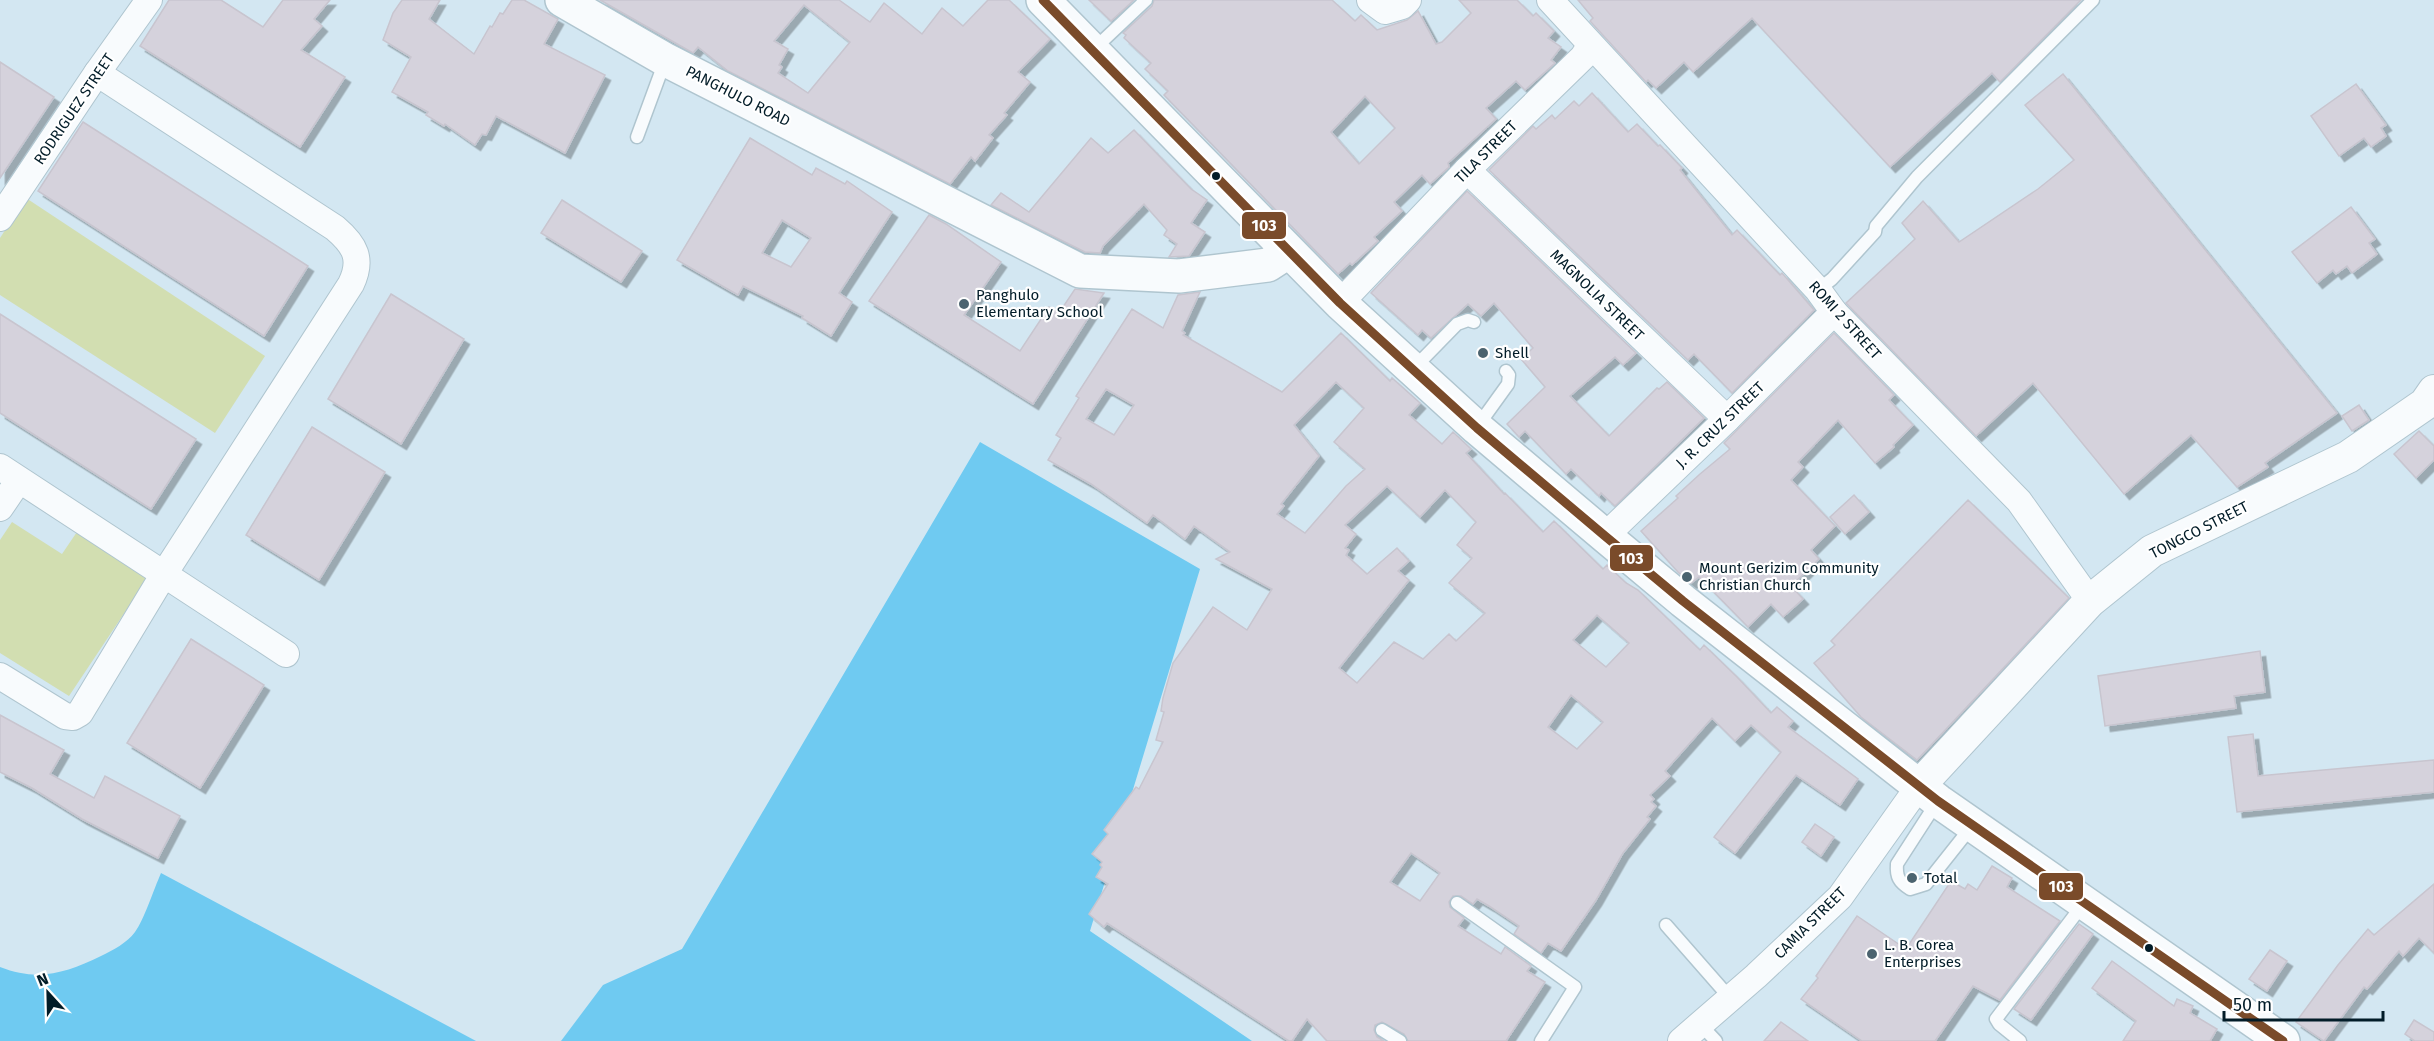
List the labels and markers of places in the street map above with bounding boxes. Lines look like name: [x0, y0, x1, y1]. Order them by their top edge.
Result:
unlabelled marker: [1210, 170, 1222, 182]
place label: Panghulo Elementary School: [976, 286, 1104, 321]
marker: Panghulo Elementary School: [957, 297, 971, 311]
place label: Shell: [1495, 344, 1530, 362]
marker: Shell: [1476, 346, 1490, 360]
place label: Mount Gerizim Community Christian Church: [1699, 559, 1879, 594]
marker: Mount Gerizim Community Christian Church: [1680, 570, 1694, 584]
place label: Total: [1924, 869, 1958, 887]
marker: Total: [1905, 871, 1919, 885]
place label: L. B. Corea Enterprises: [1884, 936, 1961, 971]
unlabelled marker: [2143, 942, 2155, 954]
marker: L. B. Corea Enterprises: [1865, 947, 1879, 961]

